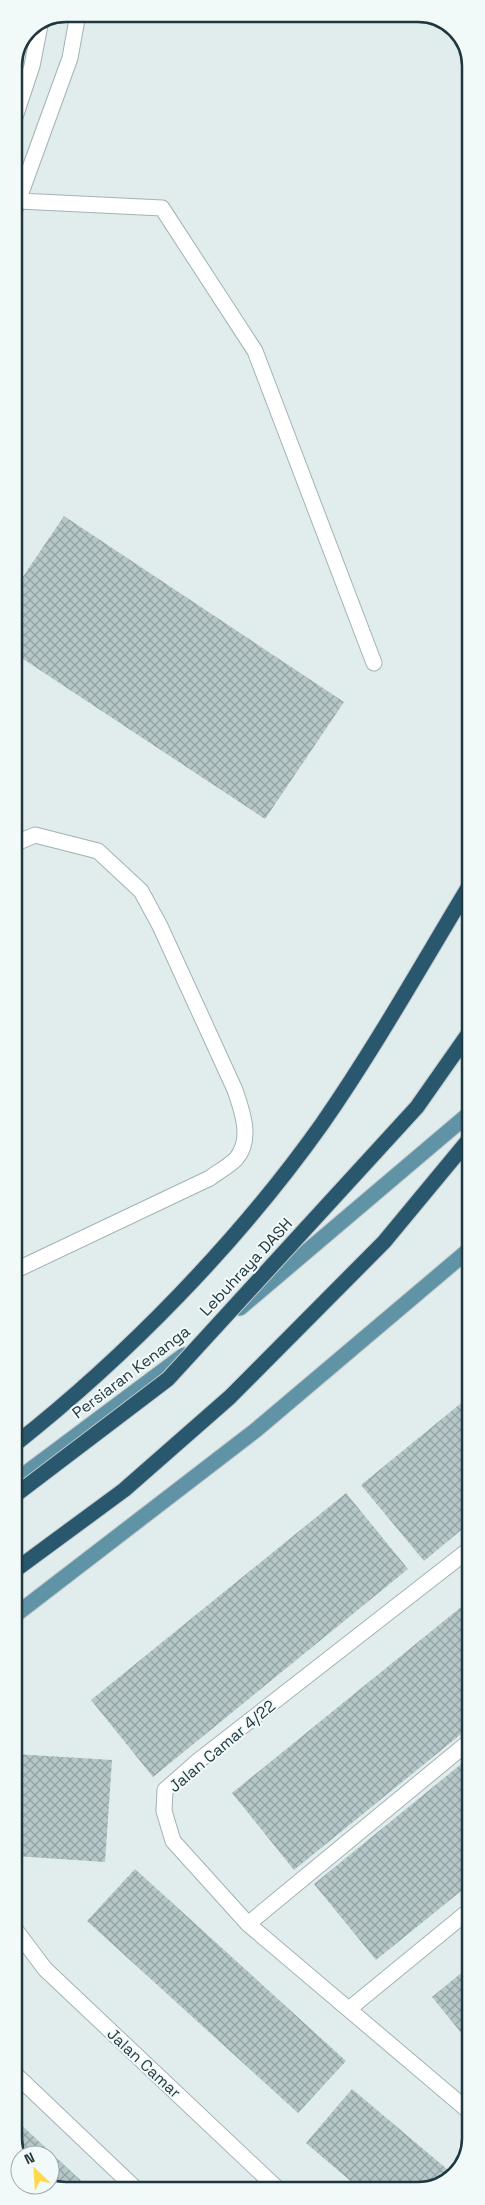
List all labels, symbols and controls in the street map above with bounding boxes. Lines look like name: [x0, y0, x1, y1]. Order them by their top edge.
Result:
street label: Lebuhraya DASH: [195, 1214, 297, 1320]
street label: Persiaran Kenanga: [68, 1321, 194, 1423]
street label: Jalan Camar 4/22: [164, 1695, 280, 1797]
street label: Jalan Camar: [103, 2023, 185, 2103]
north arrow: [10, 2145, 60, 2195]
text: N: [21, 2148, 38, 2168]

